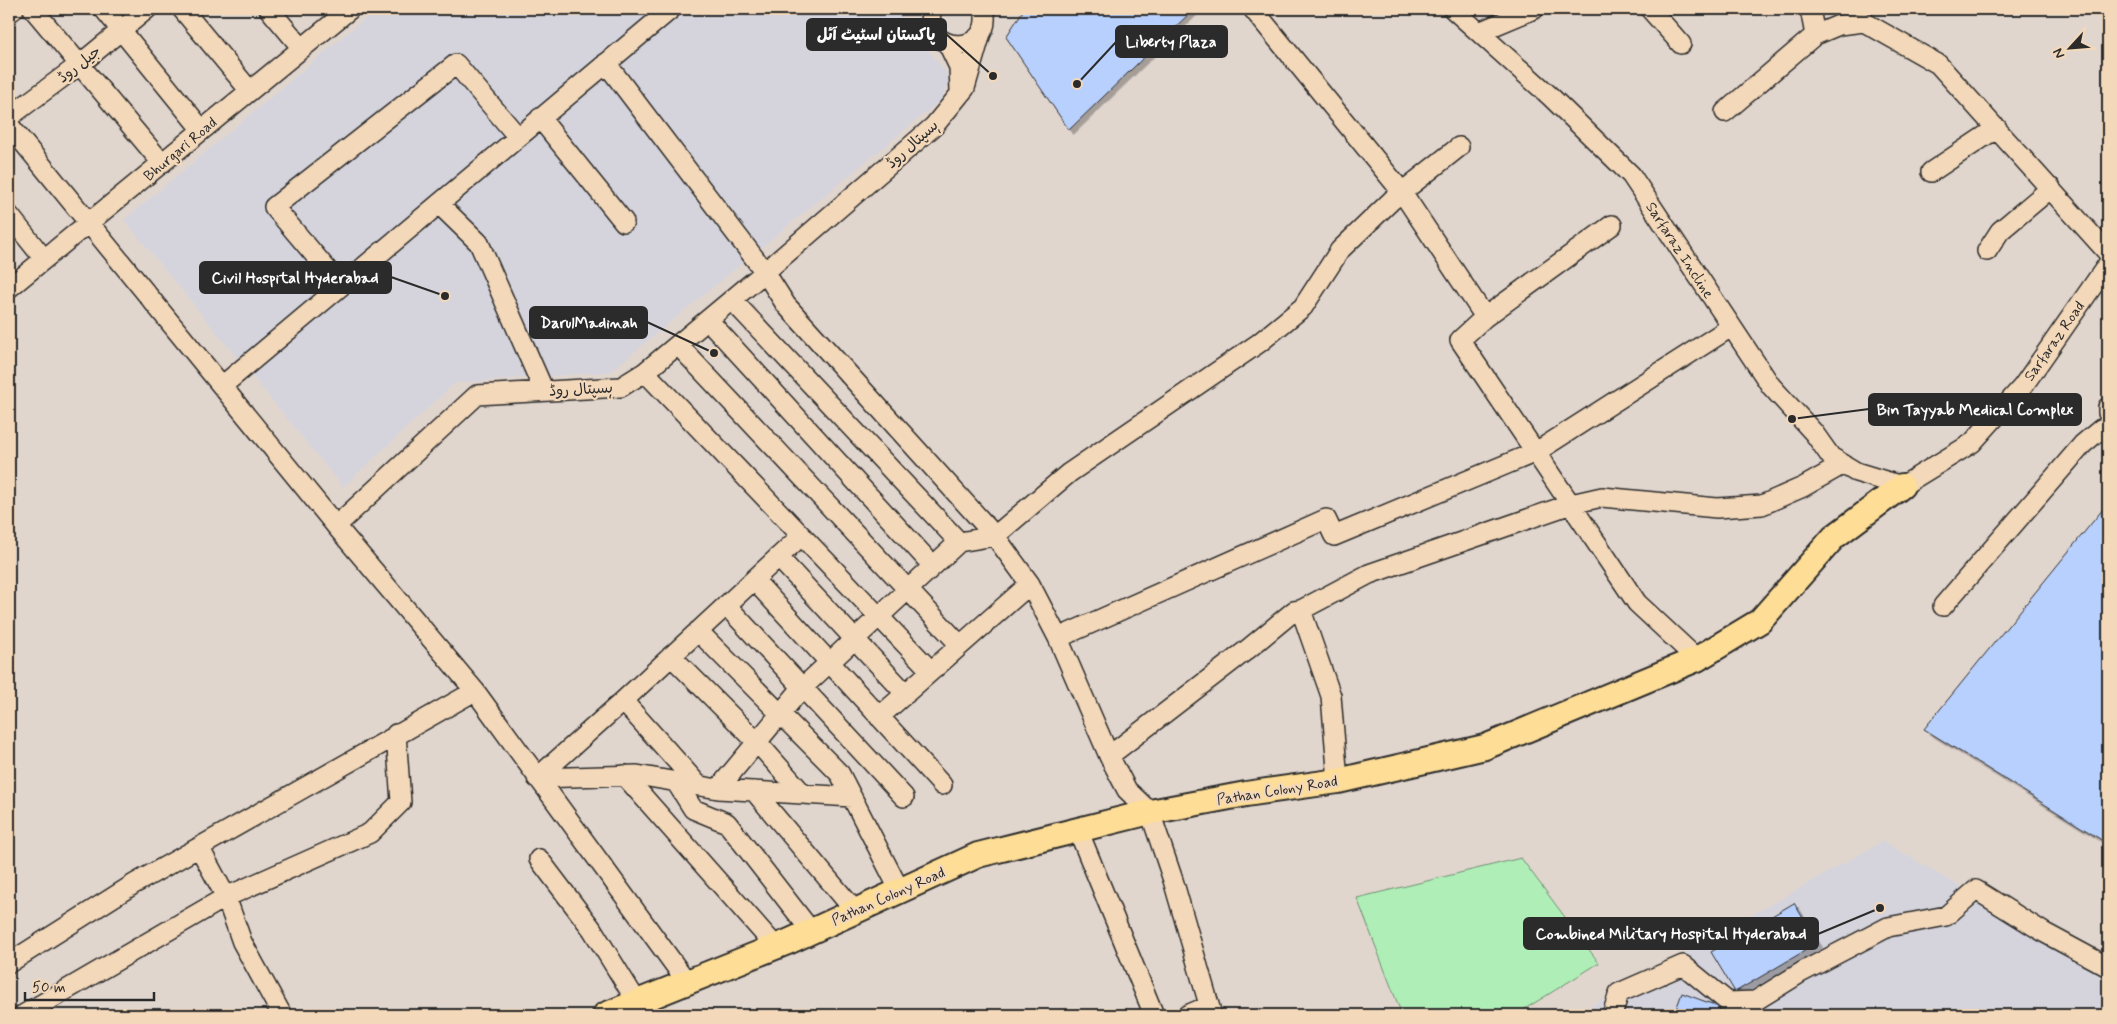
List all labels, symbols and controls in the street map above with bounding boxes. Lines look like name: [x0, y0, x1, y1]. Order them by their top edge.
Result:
callout: پاکستان اسٹیٹ آئل: [807, 19, 946, 50]
north arrow: [2044, 22, 2094, 72]
text: پاکستان اسٹیٹ آئل: [817, 25, 936, 46]
callout: Liberty Plaza: [1116, 26, 1227, 57]
text: Liberty Plaza: [1125, 32, 1217, 53]
street label: جیل روڈ: [54, 42, 105, 88]
text: N: [2049, 45, 2069, 61]
street label: Bhurgari Road: [140, 113, 222, 186]
street label: ہسپتال روڈ: [882, 116, 943, 174]
street label: Sarfaraz Incline: [1640, 198, 1718, 303]
callout: Civil Hospital Hyderabad: [200, 262, 391, 293]
text: Civil Hospital Hyderabad: [211, 268, 379, 289]
street label: Sarfaraz Road: [2020, 298, 2090, 386]
callout: DarulMadinah: [530, 307, 647, 338]
text: DarulMadinah: [540, 313, 638, 334]
street label: ہسپتال روڈ: [549, 378, 614, 402]
callout: Bin Tayyab Medical Complex: [1869, 394, 2081, 425]
text: Bin Tayyab Medical Complex: [1877, 400, 2073, 421]
street label: Pathan Colony Road: [1215, 772, 1339, 810]
street label: Pathan Colony Road: [828, 863, 948, 931]
callout: Combined Military Hospital Hyderabad: [1524, 918, 1818, 949]
text: Combined Military Hospital Hyderabad: [1535, 924, 1807, 945]
scale bar: [25, 969, 154, 1001]
text: 50 m: [32, 978, 66, 998]

